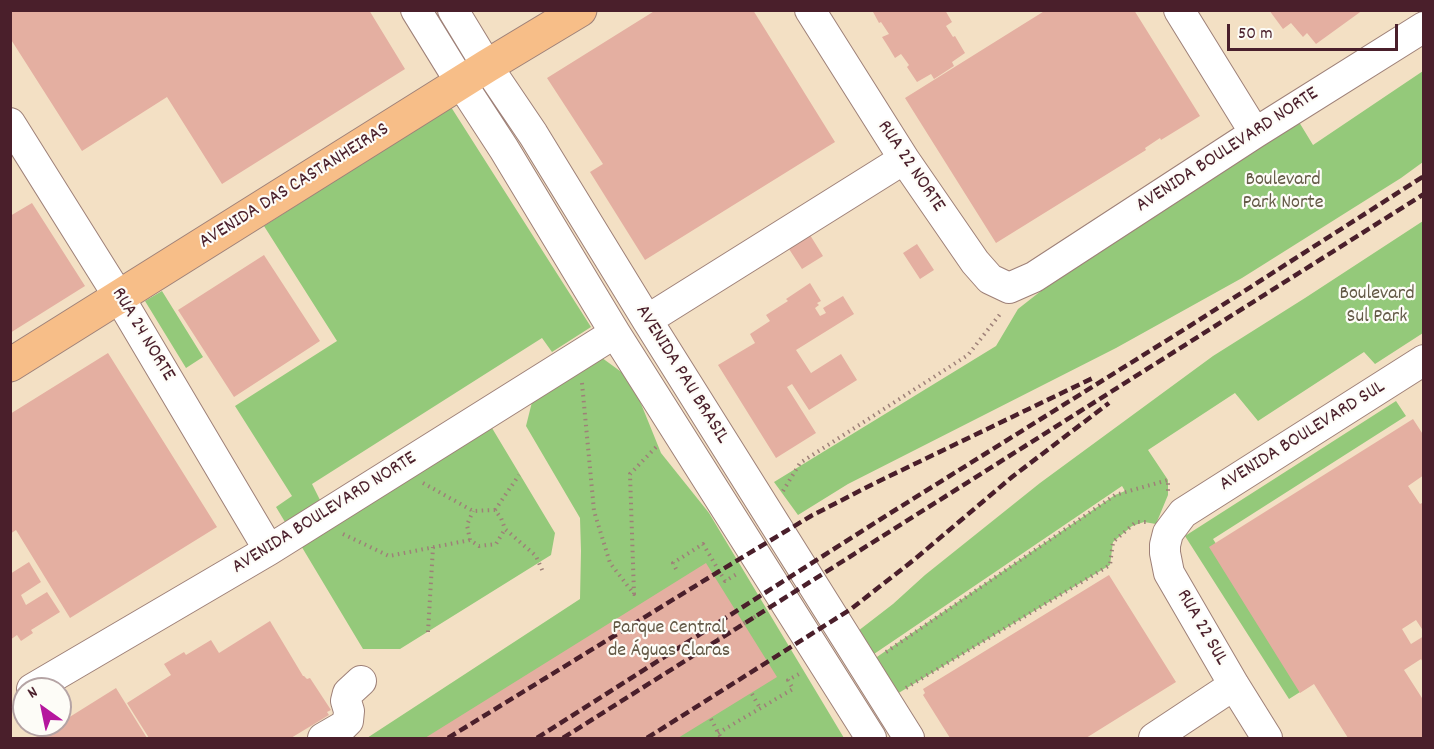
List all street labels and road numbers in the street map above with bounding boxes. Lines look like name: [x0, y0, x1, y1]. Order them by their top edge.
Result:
street label: AVENIDA BOULEVARD NORTE: [1132, 83, 1324, 219]
street label: RUA 22 NORTE: [871, 117, 949, 217]
street label: AVENIDA DAS CASTANHEIRAS: [196, 119, 394, 255]
street label: RUA 24 NORTE: [105, 284, 179, 386]
street label: AVENIDA PAU BRASIL: [629, 301, 733, 449]
street label: AVENIDA BOULEVARD SUL: [1216, 376, 1390, 498]
street label: AVENIDA BOULEVARD NORTE: [228, 447, 422, 581]
street label: RUA 22 SUL: [1170, 586, 1232, 670]

